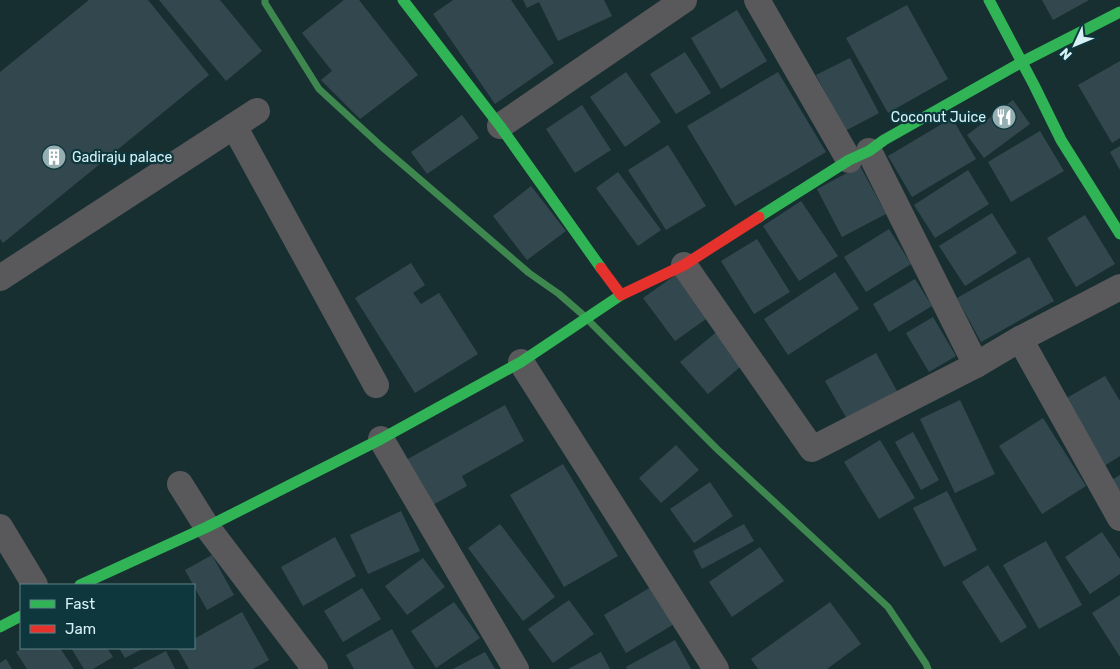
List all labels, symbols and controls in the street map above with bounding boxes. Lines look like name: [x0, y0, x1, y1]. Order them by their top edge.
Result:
north arrow: [1050, 20, 1100, 70]
text: N: [1056, 44, 1076, 63]
restaurant icon: Coconut Juice: [991, 104, 1017, 130]
place label: Coconut Juice: [891, 109, 986, 126]
building icon: Gadiraju palace: [41, 144, 67, 170]
place label: Gadiraju palace: [72, 149, 172, 166]
legend: [20, 584, 195, 649]
text: Fast: [65, 595, 95, 613]
text: Jam: [65, 620, 96, 638]

